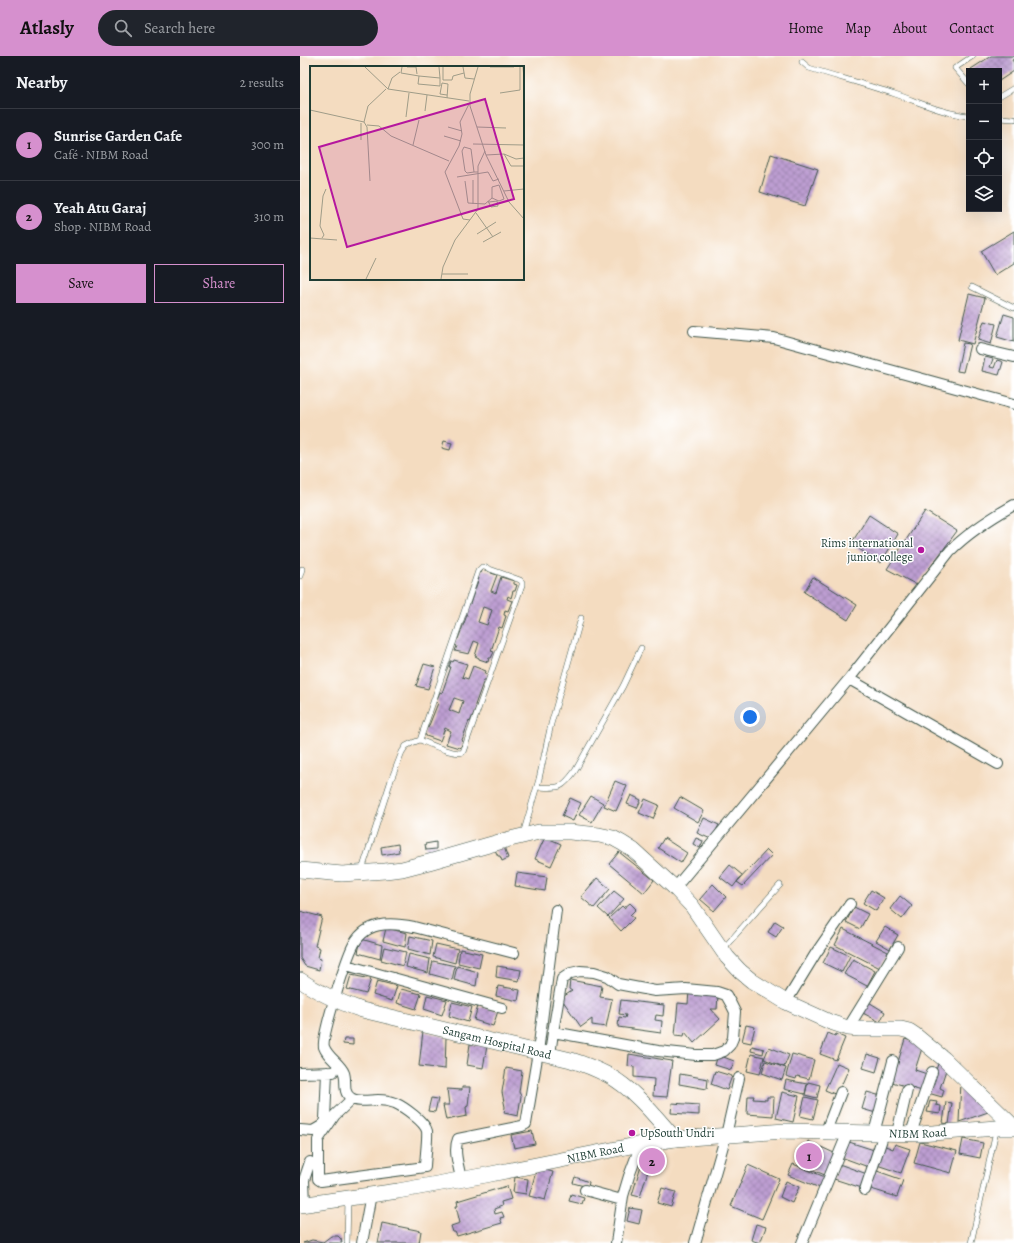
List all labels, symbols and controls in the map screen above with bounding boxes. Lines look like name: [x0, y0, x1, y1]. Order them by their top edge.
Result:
search box: [98, 10, 378, 46]
text: Atlasly: [20, 15, 74, 41]
icon: search: [112, 17, 134, 39]
text: Search here: [144, 18, 215, 38]
text: Home: [788, 19, 823, 38]
text: Map: [845, 19, 871, 38]
text: About: [893, 19, 927, 38]
text: Contact: [949, 19, 994, 38]
inset map: [310, 66, 524, 280]
map controls: [966, 68, 1002, 212]
button: +: [966, 68, 1002, 104]
text: Nearby: [16, 71, 67, 94]
text: 2 results: [240, 74, 284, 91]
button: −: [966, 104, 1002, 140]
text: Sunrise Garden Cafe: [54, 126, 182, 146]
text: 1: [27, 136, 31, 153]
text: 300 m: [251, 136, 284, 153]
button: locate: [966, 140, 1002, 176]
text: Café · NIBM Road: [54, 146, 148, 163]
button: layers: [966, 176, 1002, 212]
text: Yeah Atu Garaj: [54, 198, 146, 218]
text: 2: [26, 208, 32, 225]
text: 310 m: [254, 208, 284, 225]
text: Shop · NIBM Road: [54, 218, 151, 235]
button: Save: [16, 264, 146, 303]
button: Share: [154, 264, 284, 303]
place label: Rims international junior college: [821, 535, 913, 565]
marker: Rims international junior college: [916, 545, 926, 555]
your location: [740, 707, 760, 727]
street label: Sangam Hospital Road: [441, 1022, 554, 1063]
street label: NIBM Road: [889, 1124, 948, 1142]
place label: UpSouth Undri: [640, 1125, 715, 1141]
marker: UpSouth Undri: [627, 1128, 637, 1138]
street label: NIBM Road: [566, 1140, 626, 1167]
pin: 1: [796, 1141, 822, 1171]
pin: 2: [639, 1146, 665, 1176]

